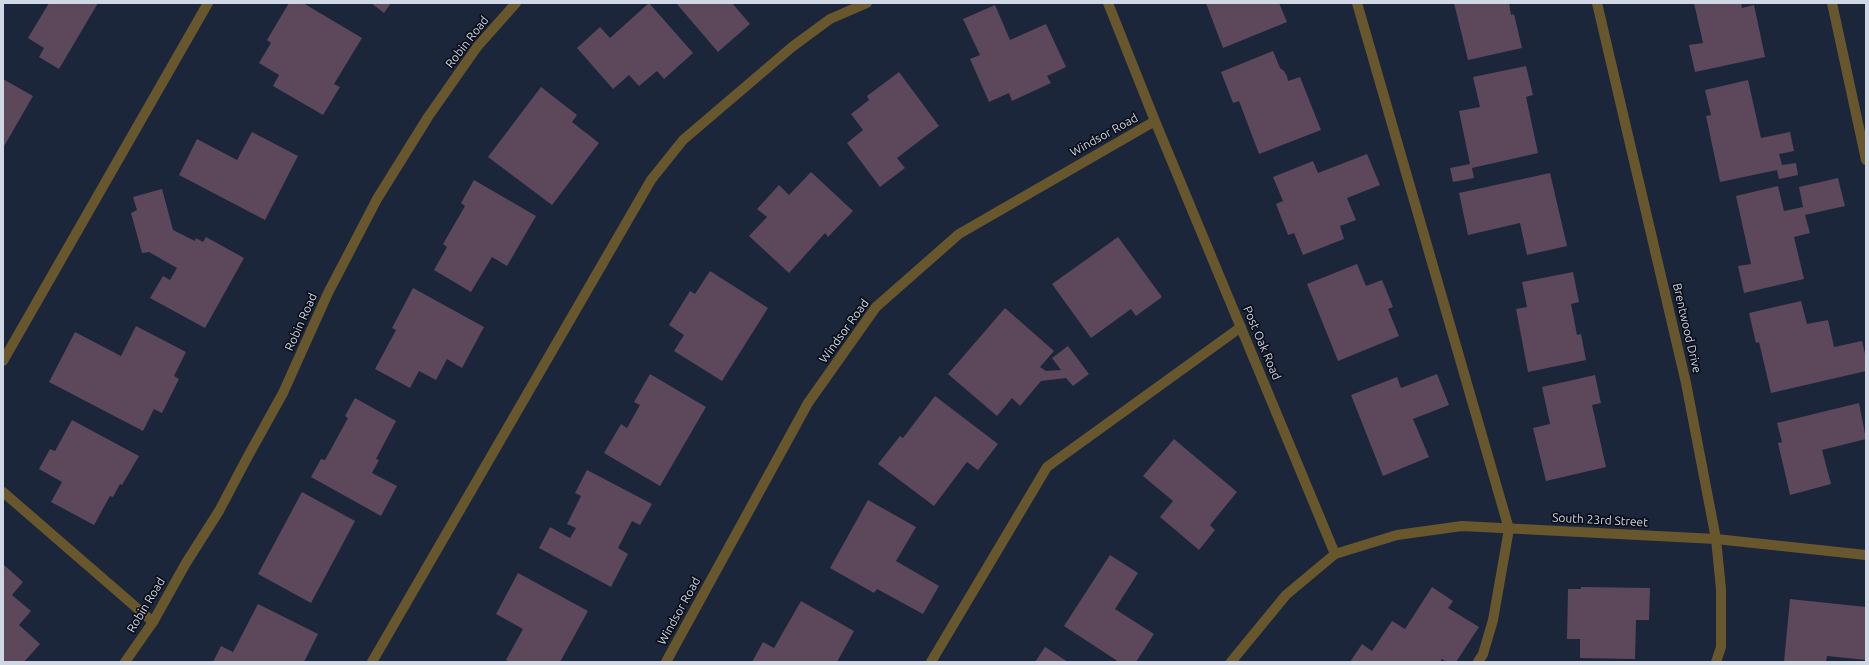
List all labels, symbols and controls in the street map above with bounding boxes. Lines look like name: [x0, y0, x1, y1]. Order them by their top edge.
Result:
street label: Robin Road: [442, 13, 492, 71]
street label: Windsor Road: [1068, 110, 1140, 160]
street label: Brentwood Drive: [1670, 282, 1704, 374]
street label: Robin Road: [282, 291, 320, 353]
street label: Windsor Road: [816, 296, 872, 366]
street label: Post Oak Road: [1240, 304, 1284, 382]
street label: South 23rd Street: [1552, 510, 1648, 530]
street label: Robin Road: [124, 575, 168, 635]
street label: Windsor Road: [654, 575, 704, 647]

